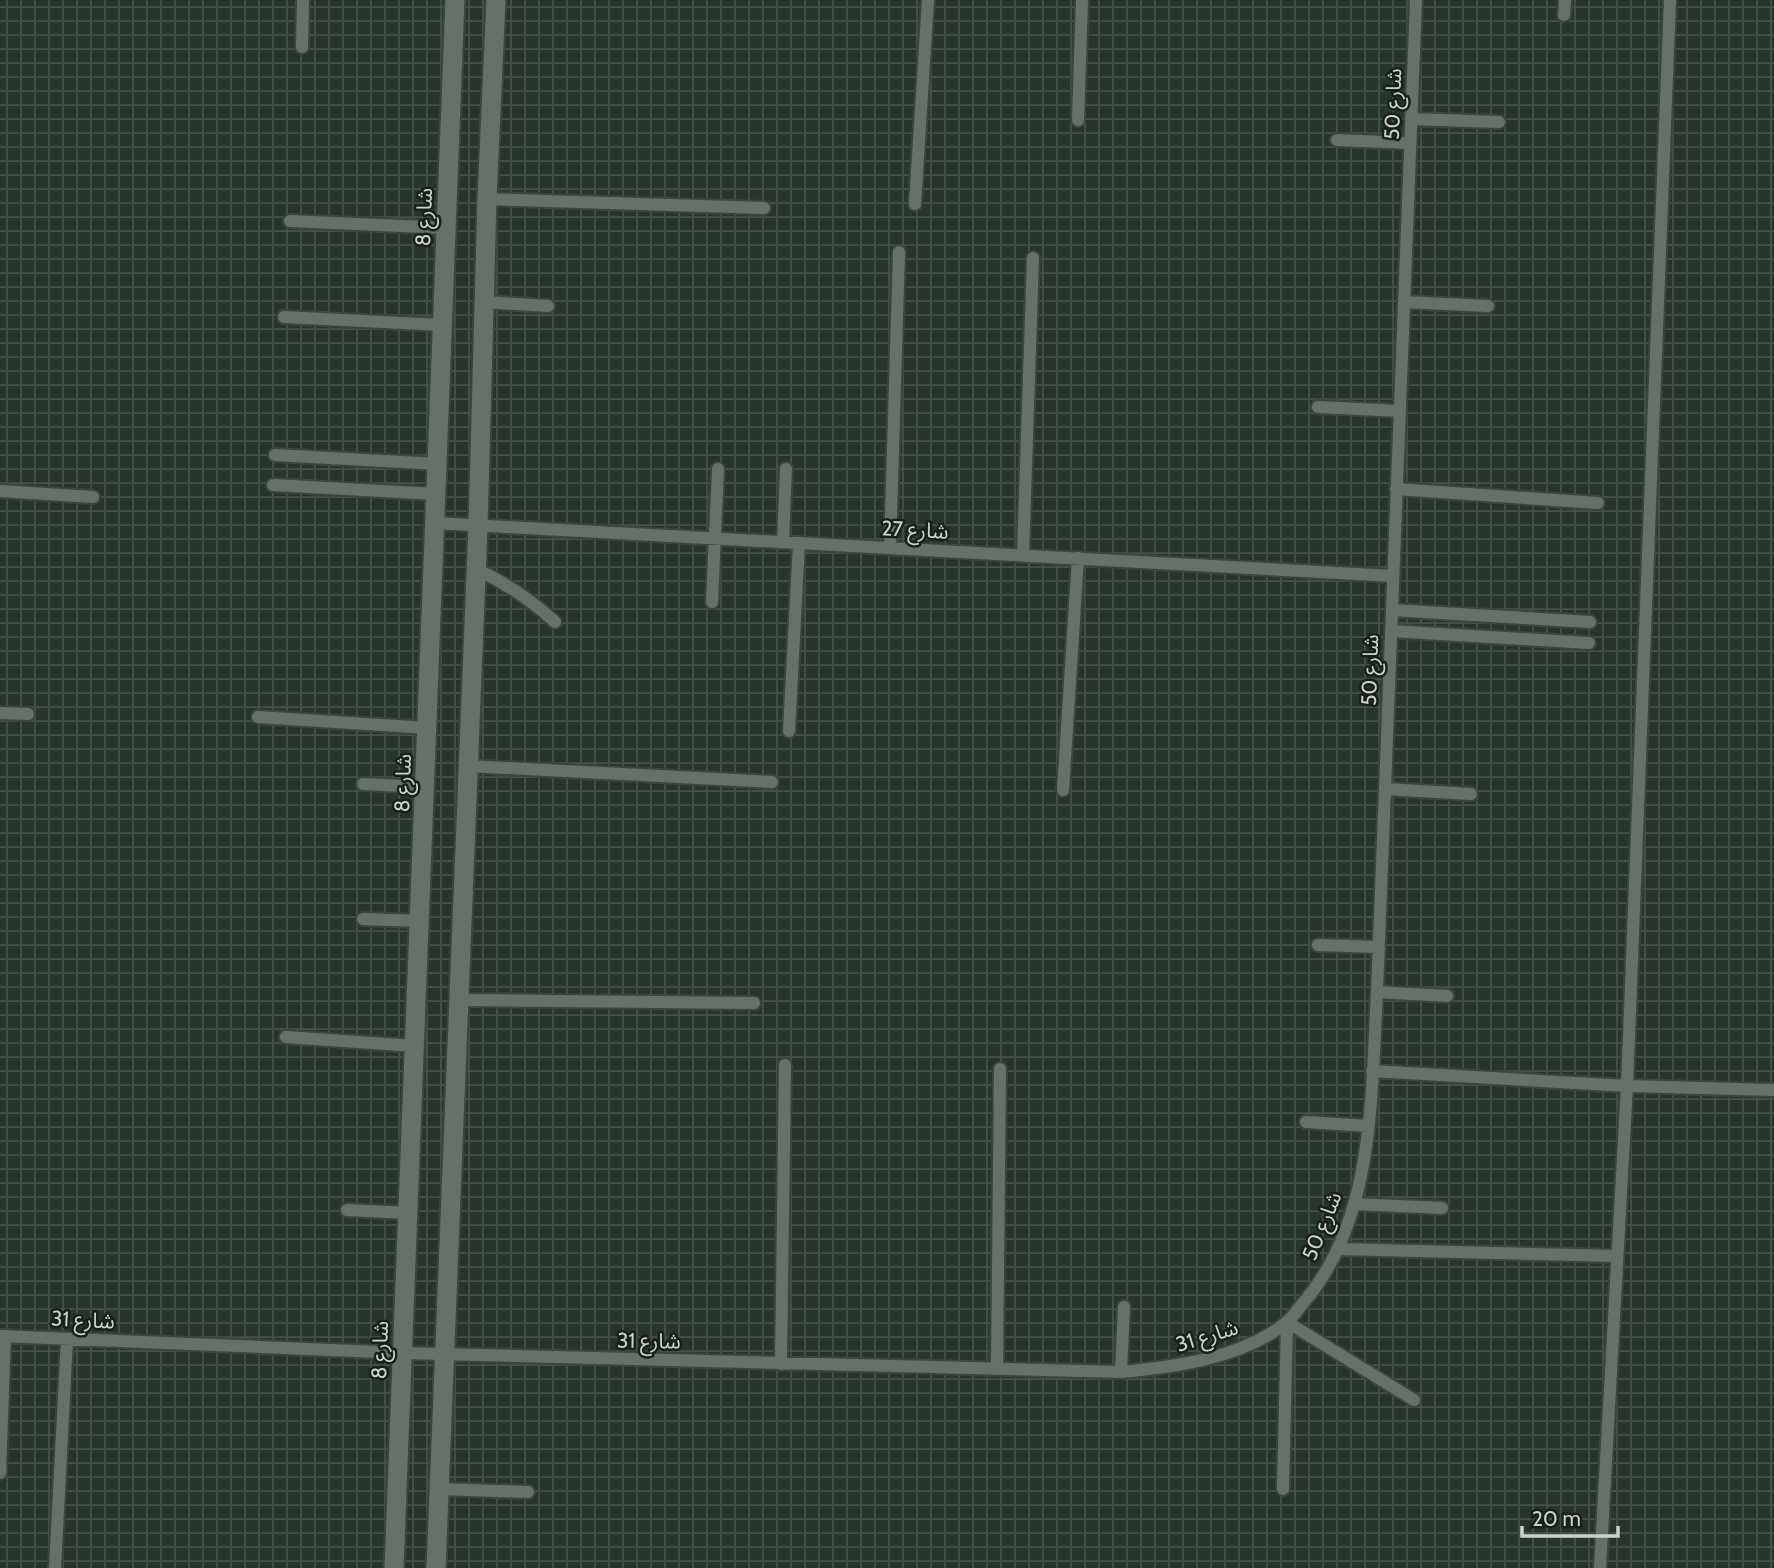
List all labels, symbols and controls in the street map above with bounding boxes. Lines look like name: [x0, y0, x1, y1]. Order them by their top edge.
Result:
street label: شارع 50: [1379, 68, 1409, 140]
street label: شارع 8: [410, 187, 440, 247]
street label: شارع 27: [881, 515, 949, 547]
street label: شارع 50: [1356, 634, 1386, 706]
street label: شارع 8: [389, 753, 419, 813]
street label: شارع 50: [1297, 1188, 1349, 1265]
street label: شارع 31: [50, 1305, 116, 1337]
street label: شارع 31: [1173, 1314, 1242, 1360]
street label: شارع 8: [366, 1320, 396, 1380]
street label: شارع 31: [617, 1327, 681, 1357]
scale bar: [1522, 1494, 1618, 1538]
text: 20 m: [1532, 1506, 1581, 1531]

